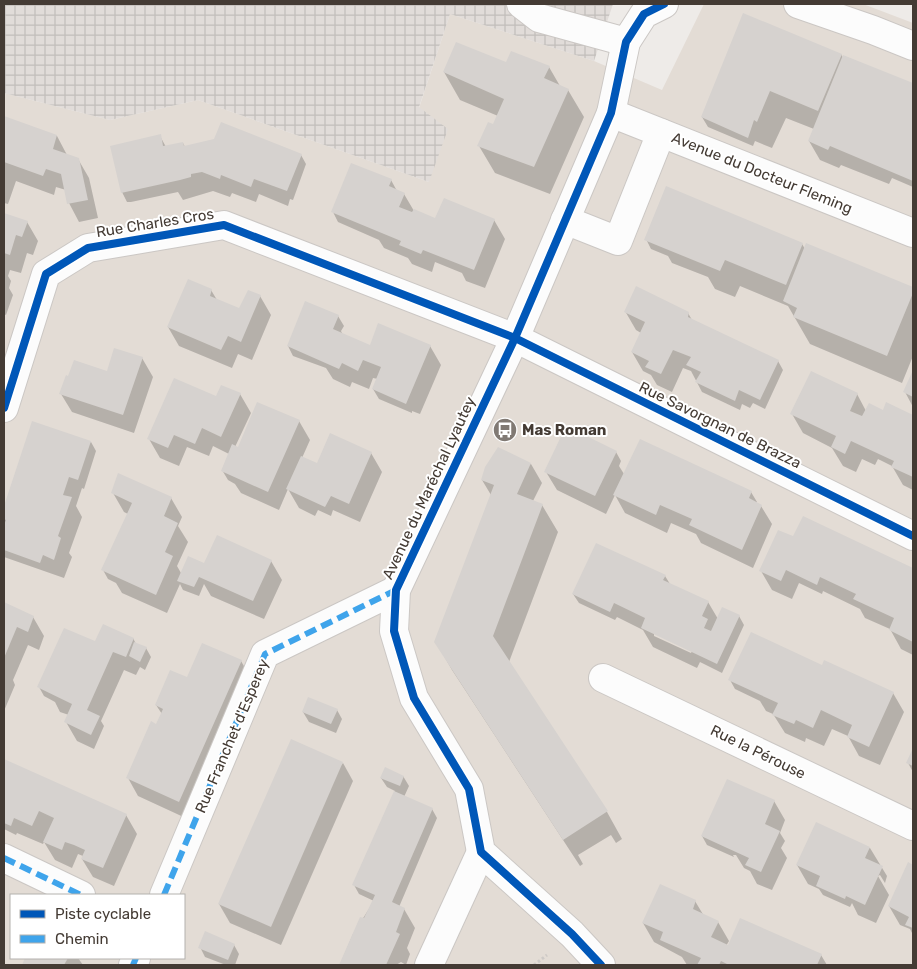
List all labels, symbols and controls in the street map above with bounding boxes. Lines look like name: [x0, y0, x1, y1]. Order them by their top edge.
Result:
street label: Avenue du Docteur Fleming: [669, 128, 855, 218]
street label: Rue Charles Cros: [95, 205, 216, 241]
street label: Rue Savorgnan de Brazza: [636, 378, 804, 472]
street label: Avenue du Maréchal Lyautey: [379, 394, 479, 582]
bus stop icon: Mas Roman: [492, 417, 518, 443]
place label: Mas Roman: [522, 421, 606, 439]
street label: Rue Franchet d'Esperey: [191, 656, 273, 816]
street label: Rue la Pérouse: [707, 721, 809, 783]
legend: [10, 894, 185, 959]
text: Piste cyclable: [55, 905, 151, 923]
text: Chemin: [55, 930, 109, 948]

